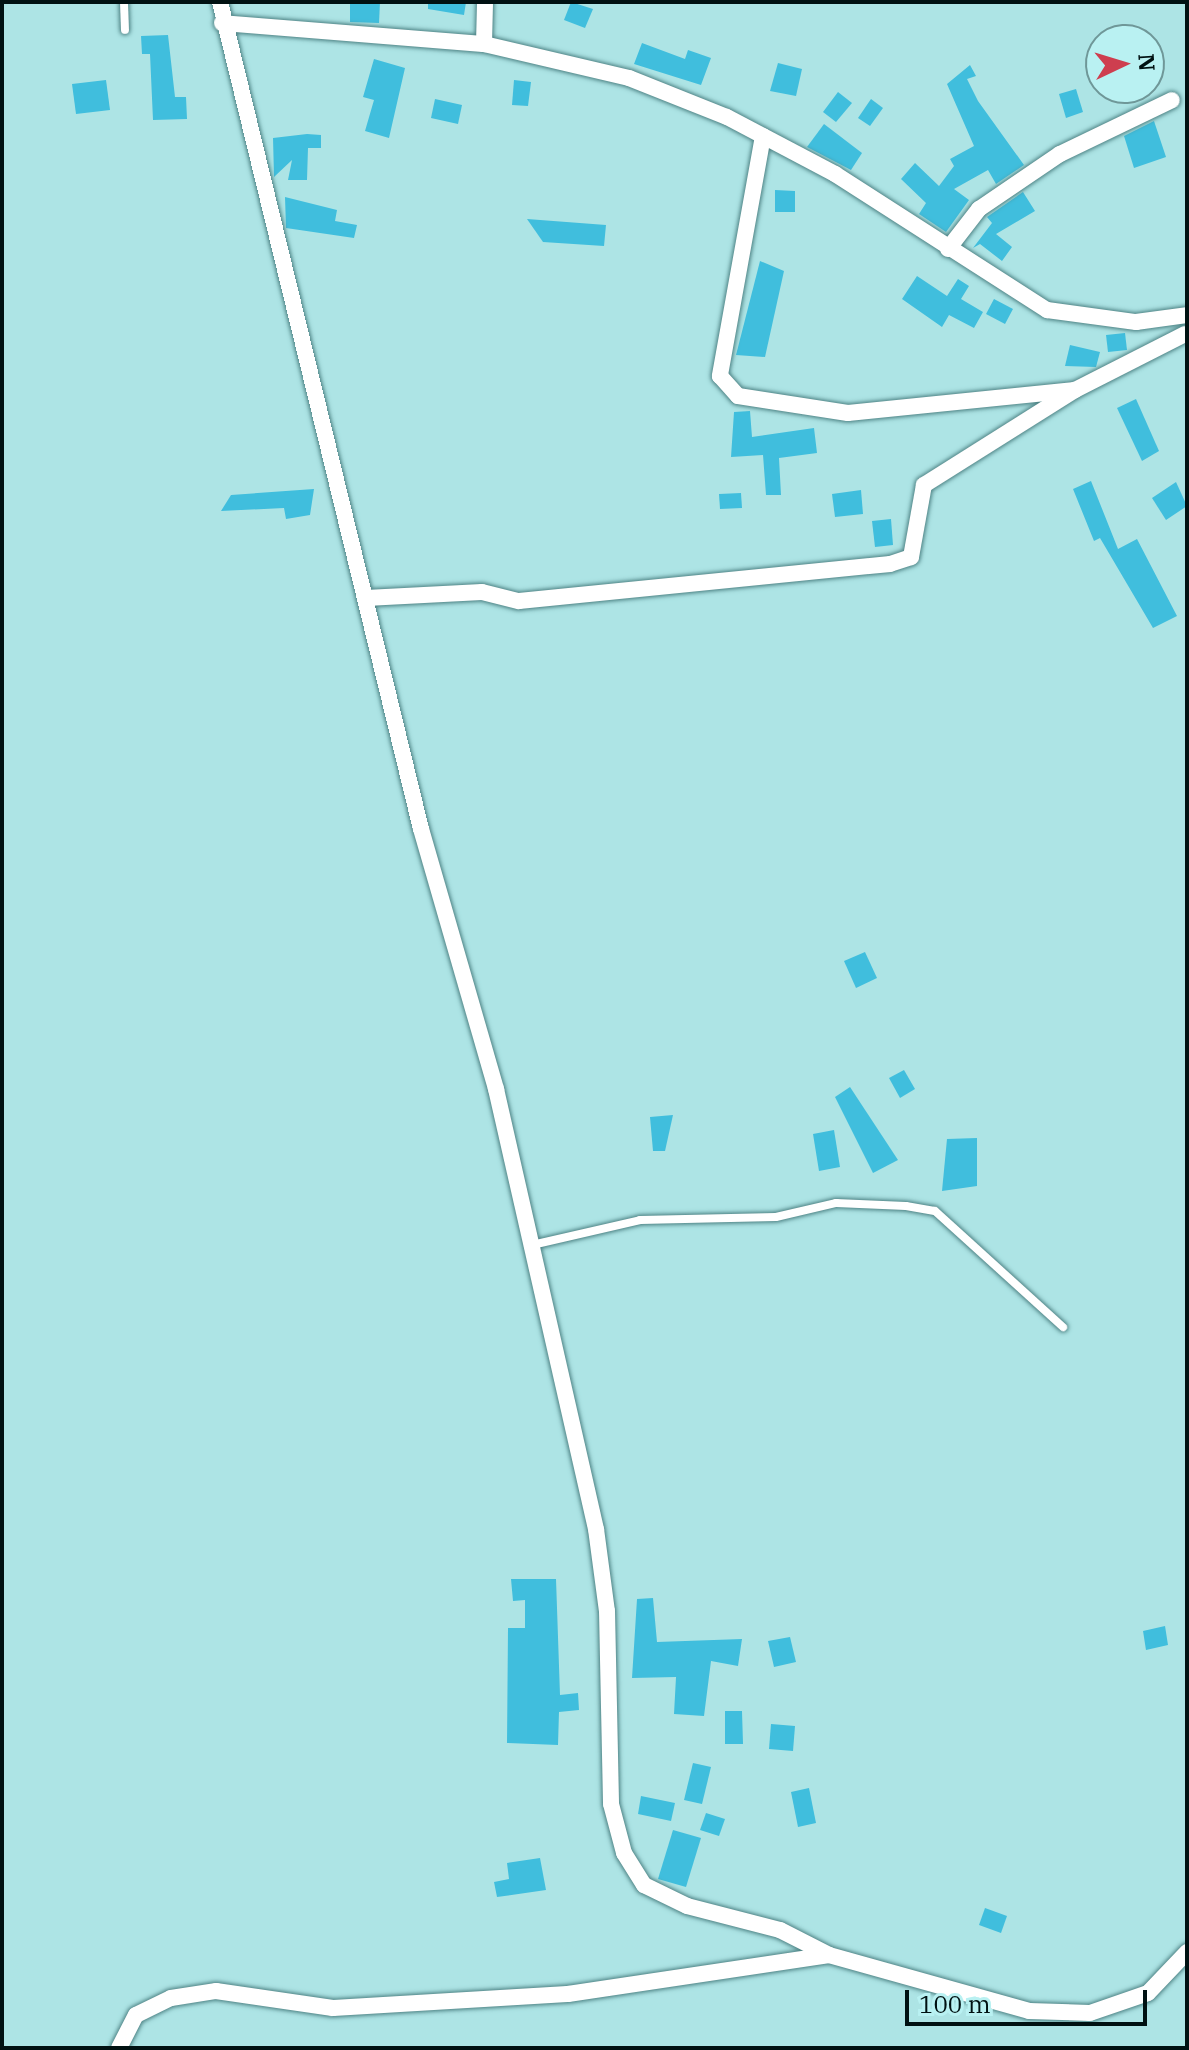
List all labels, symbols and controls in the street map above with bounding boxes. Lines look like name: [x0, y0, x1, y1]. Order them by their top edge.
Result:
north arrow: [1085, 24, 1165, 104]
text: N: [1132, 53, 1163, 72]
scale bar: [909, 1974, 1151, 2024]
text: 100 m: [919, 1988, 991, 2020]

